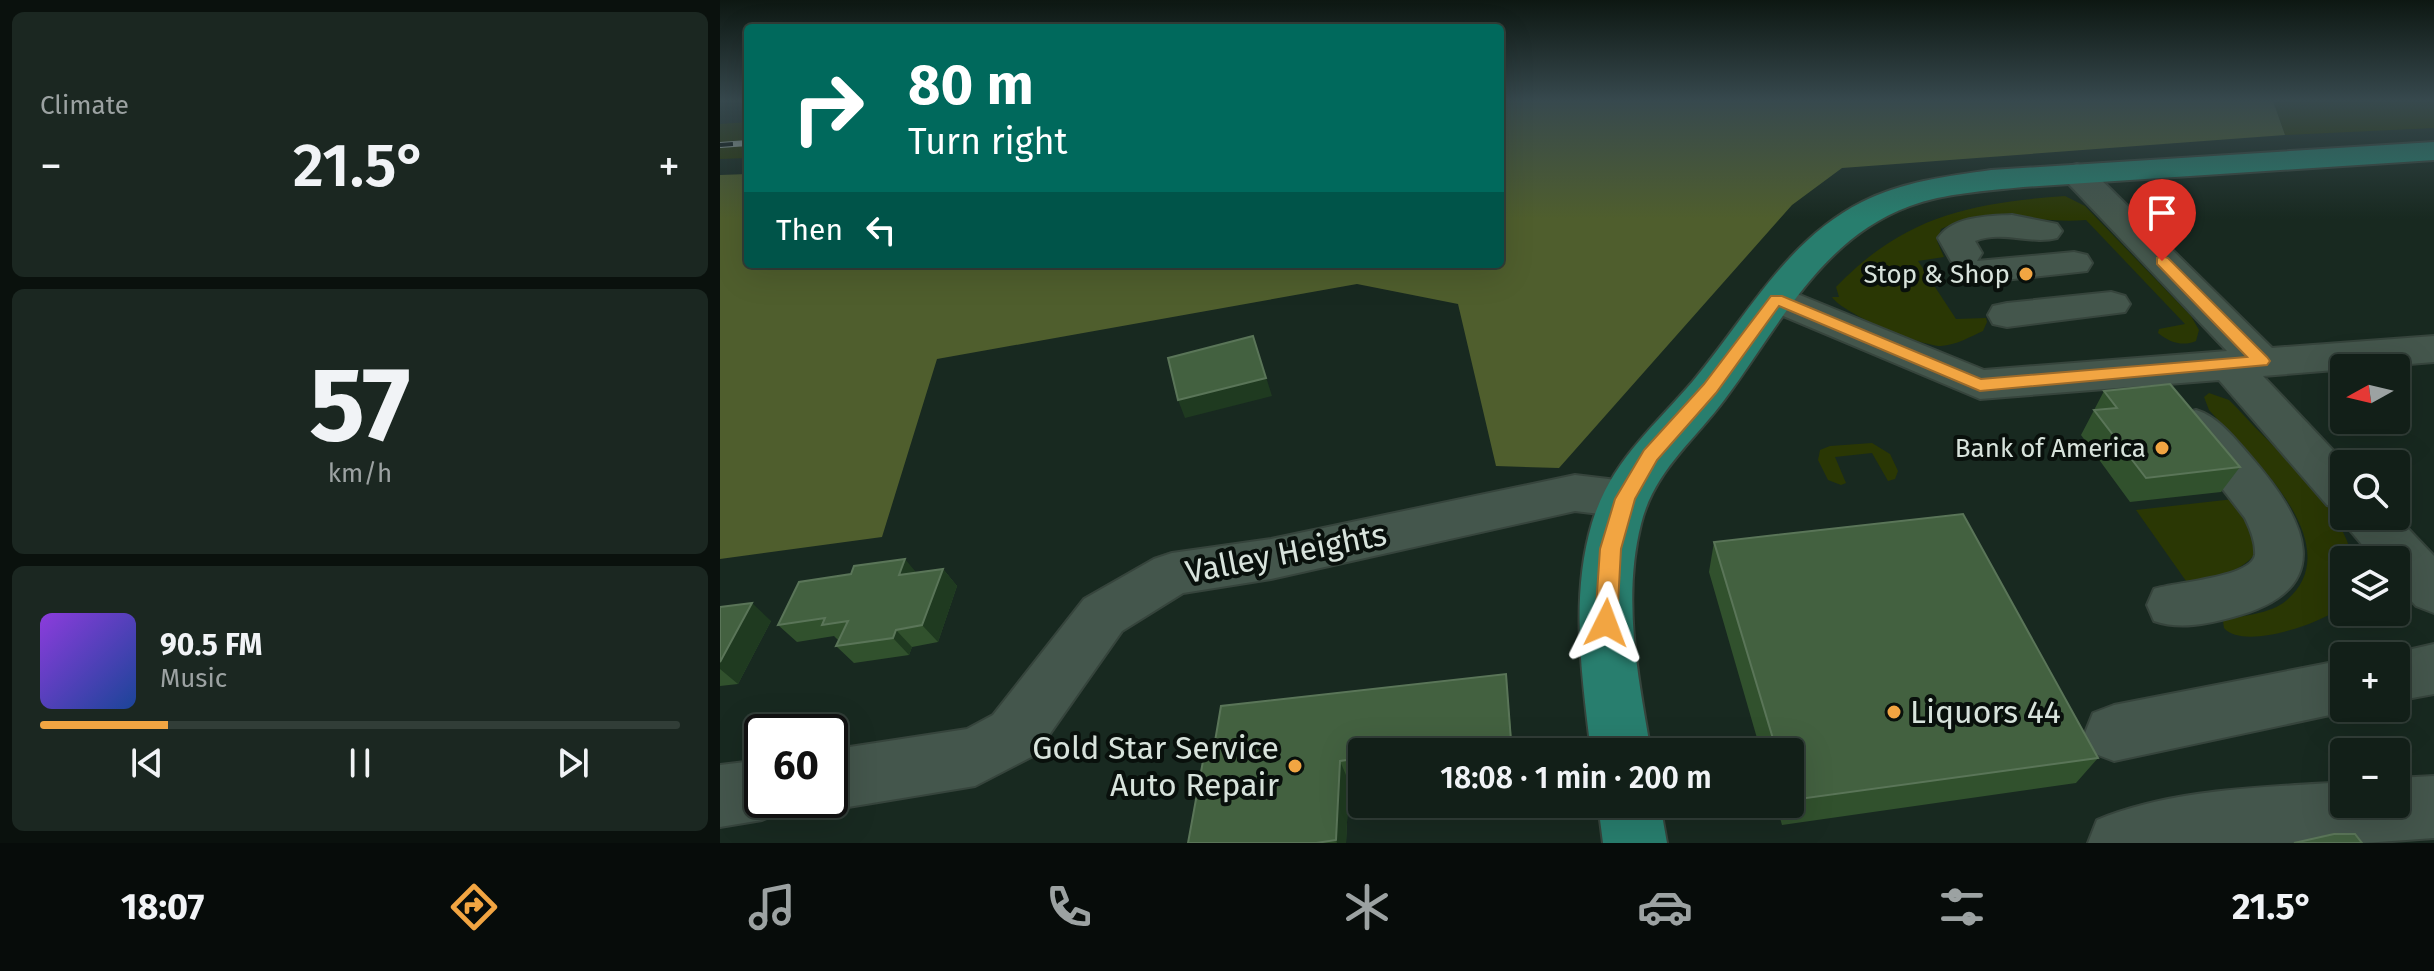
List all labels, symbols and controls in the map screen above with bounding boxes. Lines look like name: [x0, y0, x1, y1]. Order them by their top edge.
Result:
text: 80 m: [908, 52, 1034, 119]
icon: right: [776, 56, 880, 160]
text: Climate: [40, 90, 129, 121]
text: Turn right: [908, 120, 1068, 164]
text: 21.5°: [293, 130, 427, 202]
text: −: [40, 140, 62, 193]
text: +: [658, 140, 680, 193]
pin: [2128, 179, 2196, 261]
icon: arrive: [2140, 191, 2184, 235]
icon: left: [859, 208, 903, 252]
text: Then: [776, 212, 843, 248]
place label: Stop & Shop: [1863, 259, 2010, 290]
marker: Stop & Shop: [2017, 265, 2035, 283]
text: 57: [309, 343, 411, 468]
north arrow: [2330, 354, 2410, 434]
map controls: [2330, 354, 2410, 818]
place label: Bank of America: [1955, 433, 2146, 464]
marker: Bank of America: [2153, 439, 2171, 457]
button: search: [2330, 450, 2410, 530]
text: km/h: [328, 458, 392, 489]
street label: Valley Heights: [1182, 515, 1390, 591]
button: layers: [2330, 546, 2410, 626]
position arrow: [1564, 581, 1648, 665]
text: 90.5 FM: [160, 627, 262, 663]
button: +: [2330, 642, 2410, 722]
text: Music: [160, 663, 227, 694]
place label: Liquors 44: [1910, 693, 2061, 731]
marker: Liquors 44: [1885, 703, 1903, 721]
speed limit sign: 60: [744, 714, 848, 818]
place label: Gold Star Service Auto Repair: [1032, 729, 1280, 804]
button: −: [2330, 738, 2410, 818]
icon: previous: [125, 741, 169, 785]
icon: pause: [338, 741, 382, 785]
icon: next: [551, 741, 595, 785]
marker: Gold Star Service Auto Repair: [1286, 757, 1304, 775]
text: 18:08 · 1 min · 200 m: [1440, 760, 1712, 796]
icon: directions: [446, 879, 502, 935]
icon: music: [744, 879, 800, 935]
icon: phone: [1041, 879, 1097, 935]
icon: climate: [1339, 879, 1395, 935]
icon: car: [1637, 879, 1693, 935]
icon: filters: [1934, 879, 1990, 935]
text: 18:07: [121, 885, 204, 929]
text: 21.5°: [2232, 885, 2313, 929]

